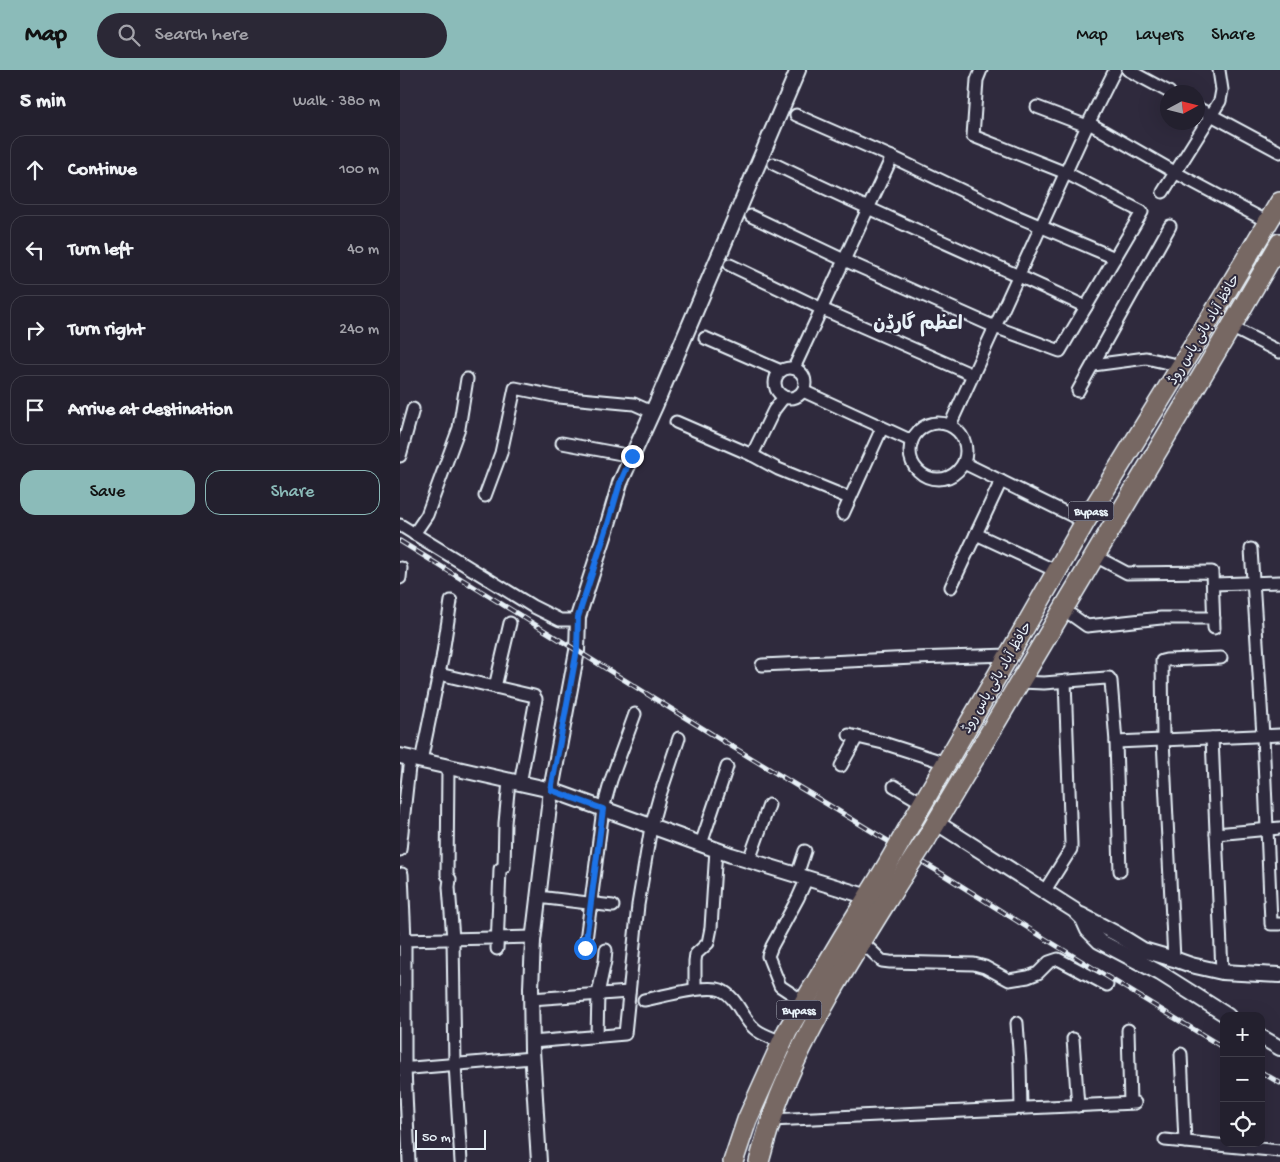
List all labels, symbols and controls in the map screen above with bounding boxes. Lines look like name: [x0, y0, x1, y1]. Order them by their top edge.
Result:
search box: [97, 13, 447, 58]
text: Map: [25, 21, 67, 50]
icon: search: [115, 21, 143, 49]
text: Search here: [155, 24, 248, 47]
text: Map: [1076, 25, 1108, 46]
text: Layers: [1136, 25, 1183, 46]
text: Share: [1211, 25, 1255, 46]
north arrow: [1160, 85, 1205, 130]
text: 5 min: [20, 90, 65, 115]
text: Walk · 380 m: [293, 93, 380, 112]
icon: ahead: [21, 156, 49, 184]
text: Continue: [68, 159, 137, 182]
text: 100 m: [339, 161, 379, 180]
icon: left: [21, 236, 49, 264]
text: Turn left: [68, 239, 132, 262]
text: 40 m: [347, 241, 379, 260]
street label: حافظ آباد بائی پاس روڈ: [1165, 271, 1245, 389]
district label: اعظم گارڈن: [873, 311, 963, 337]
icon: right: [21, 316, 49, 344]
text: Turn right: [68, 319, 144, 342]
text: 240 m: [339, 321, 379, 340]
icon: arrive: [21, 396, 49, 424]
text: Arrive at destination: [68, 399, 232, 422]
route end: [621, 445, 644, 468]
button: Save: [20, 470, 195, 515]
button: Share: [205, 470, 380, 515]
road number: Bypass: [1068, 502, 1114, 521]
street label: حافظ آباد بائی پاس روڈ: [958, 619, 1037, 737]
route start: [574, 937, 597, 960]
road number: Bypass: [776, 1000, 822, 1020]
map controls: [1220, 1012, 1265, 1147]
button: +: [1220, 1012, 1265, 1057]
button: −: [1220, 1057, 1265, 1102]
button: locate: [1220, 1102, 1265, 1147]
scale bar: [415, 1127, 486, 1150]
text: 50 m: [422, 1130, 451, 1147]

